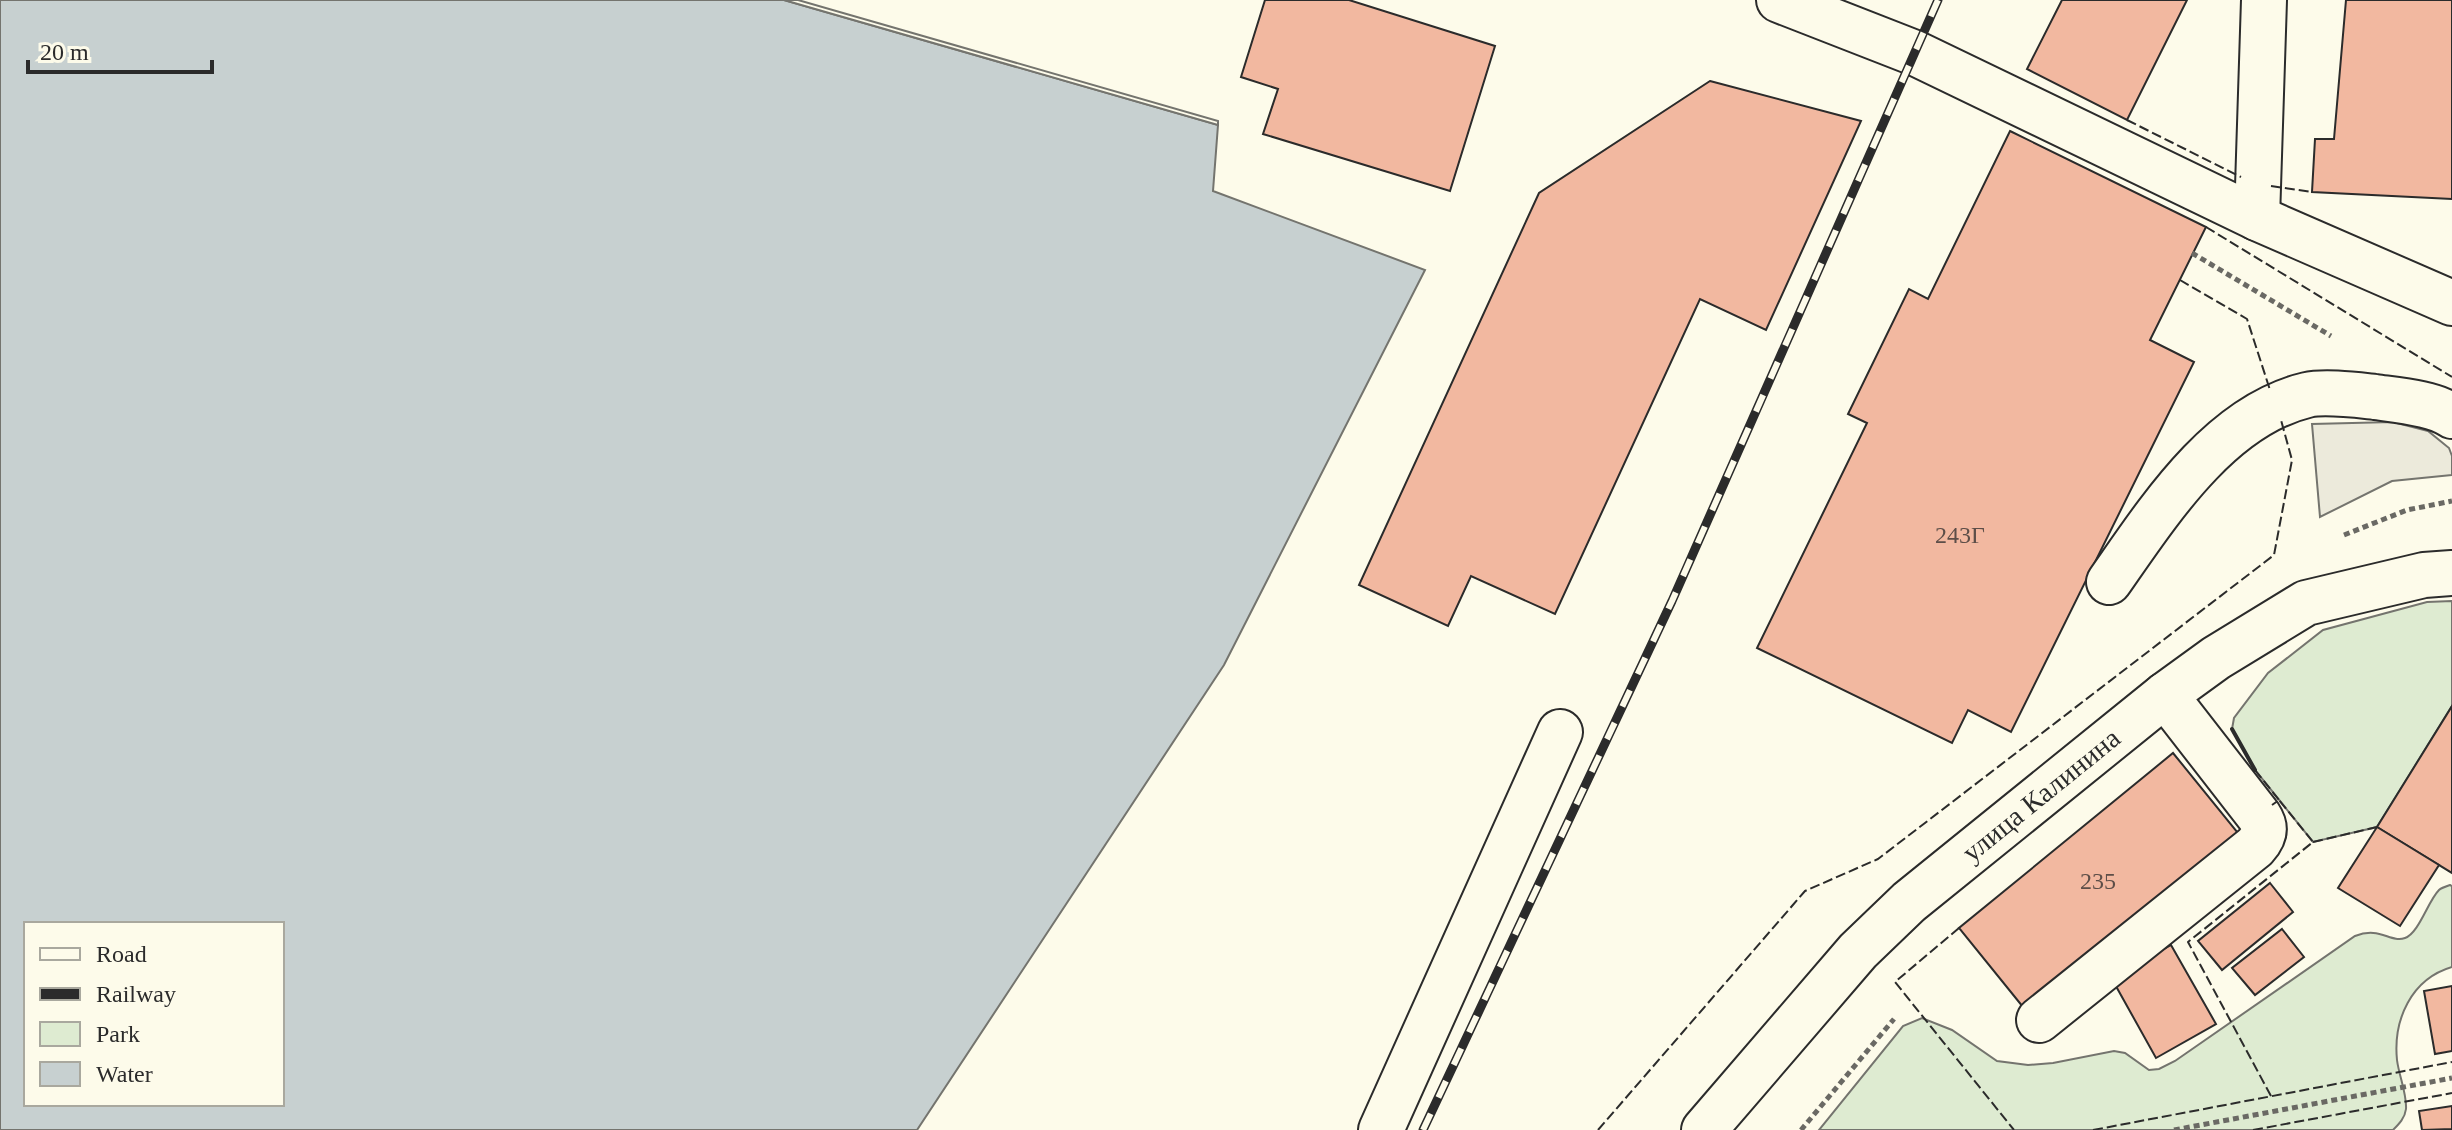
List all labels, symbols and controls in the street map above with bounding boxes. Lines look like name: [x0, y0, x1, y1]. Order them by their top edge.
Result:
scale bar: [28, 24, 212, 74]
text: 20 m: [40, 39, 89, 65]
house number: 243Г: [1935, 522, 1985, 548]
street label: улица Калинина: [1956, 722, 2126, 868]
house number: 235: [2080, 868, 2116, 894]
legend: [24, 922, 284, 1106]
text: Road: [96, 941, 147, 967]
text: Railway: [96, 981, 176, 1007]
text: Park: [96, 1021, 140, 1047]
text: Water: [96, 1061, 153, 1087]

